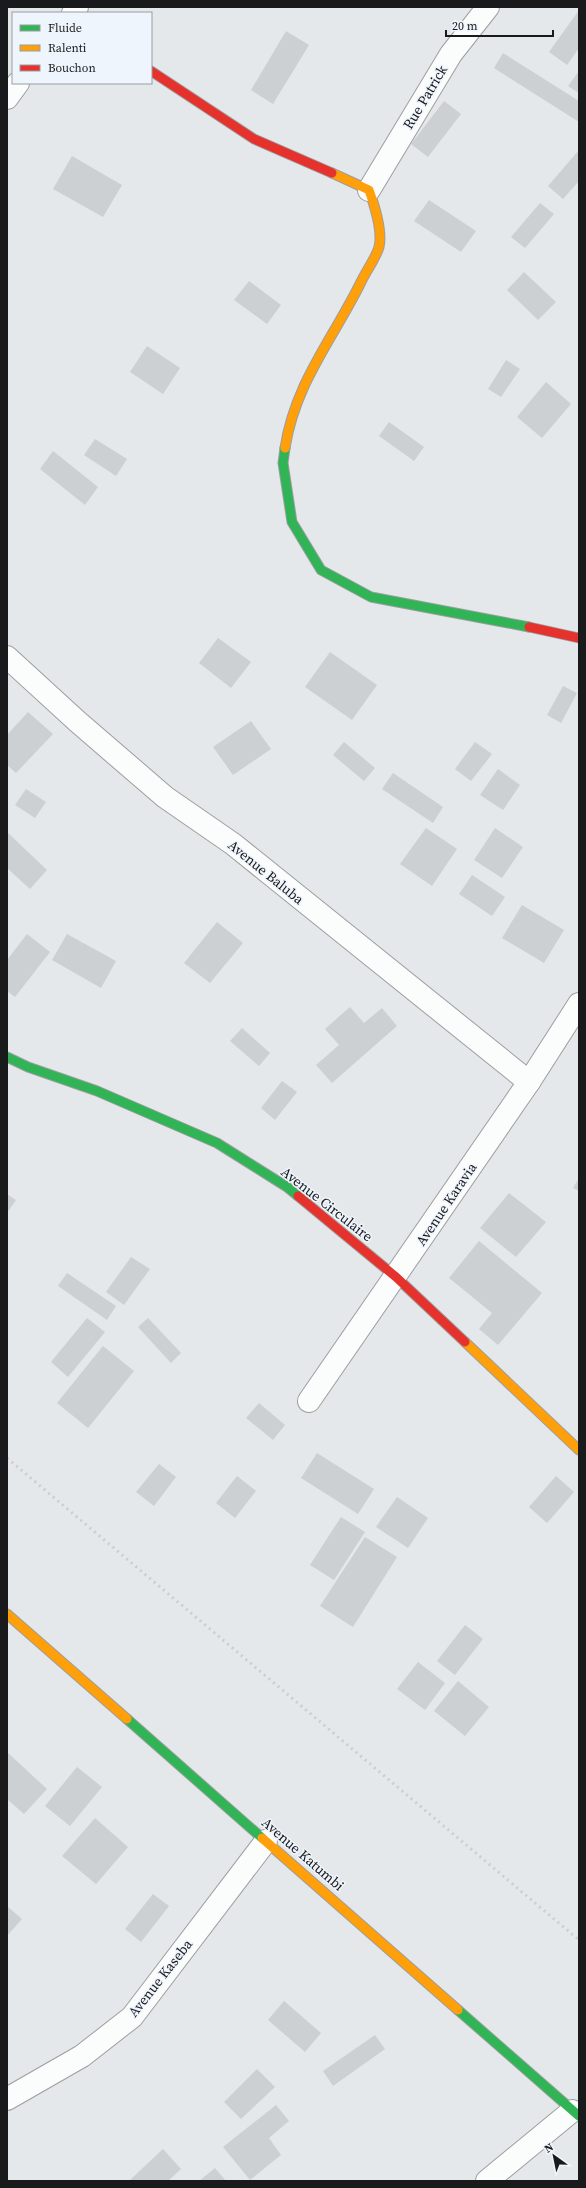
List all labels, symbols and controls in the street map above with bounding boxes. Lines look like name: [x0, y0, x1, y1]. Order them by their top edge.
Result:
legend: [12, 12, 152, 84]
scale bar: [446, 12, 553, 38]
text: 20 m: [452, 18, 478, 34]
text: Fluide: [48, 20, 82, 36]
text: Ralenti: [48, 40, 87, 56]
text: Bouchon: [48, 60, 96, 76]
street label: Rue Patrick: [398, 61, 452, 133]
street label: Avenue Baluba: [224, 835, 309, 909]
street label: Avenue Karavia: [411, 1158, 482, 1250]
street label: Avenue Circulaire: [277, 1162, 377, 1246]
street label: Avenue Katumbi: [258, 1813, 348, 1895]
street label: Avenue Kaseba: [123, 1934, 197, 2021]
north arrow: [534, 2136, 574, 2176]
text: N: [541, 2140, 556, 2157]

